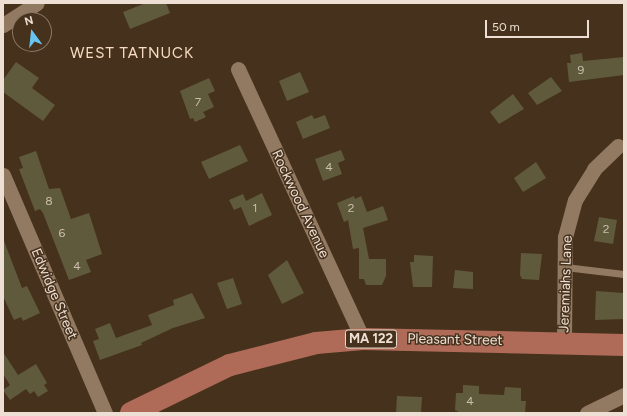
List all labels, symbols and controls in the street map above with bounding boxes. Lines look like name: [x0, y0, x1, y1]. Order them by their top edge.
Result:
north arrow: [12, 12, 52, 52]
scale bar: [487, 12, 591, 38]
text: N: [23, 14, 35, 28]
text: 50 m: [492, 20, 520, 34]
district label: WEST TATNUCK: [70, 45, 194, 63]
house number: 9: [578, 64, 584, 78]
house number: 7: [195, 96, 201, 110]
street label: Rockwood Avenue: [268, 147, 332, 261]
house number: 4: [325, 161, 333, 175]
house number: 8: [45, 195, 53, 209]
house number: 1: [253, 202, 257, 216]
house number: 2: [348, 202, 354, 216]
house number: 2: [603, 223, 609, 237]
house number: 6: [59, 227, 65, 241]
street label: Jeremiahs Lane: [556, 235, 576, 333]
street label: Edwidge Street: [27, 246, 81, 342]
house number: 4: [73, 260, 81, 274]
road number: MA 122: [344, 328, 398, 350]
street label: Pleasant Street: [407, 331, 503, 349]
house number: 4: [466, 395, 474, 409]

